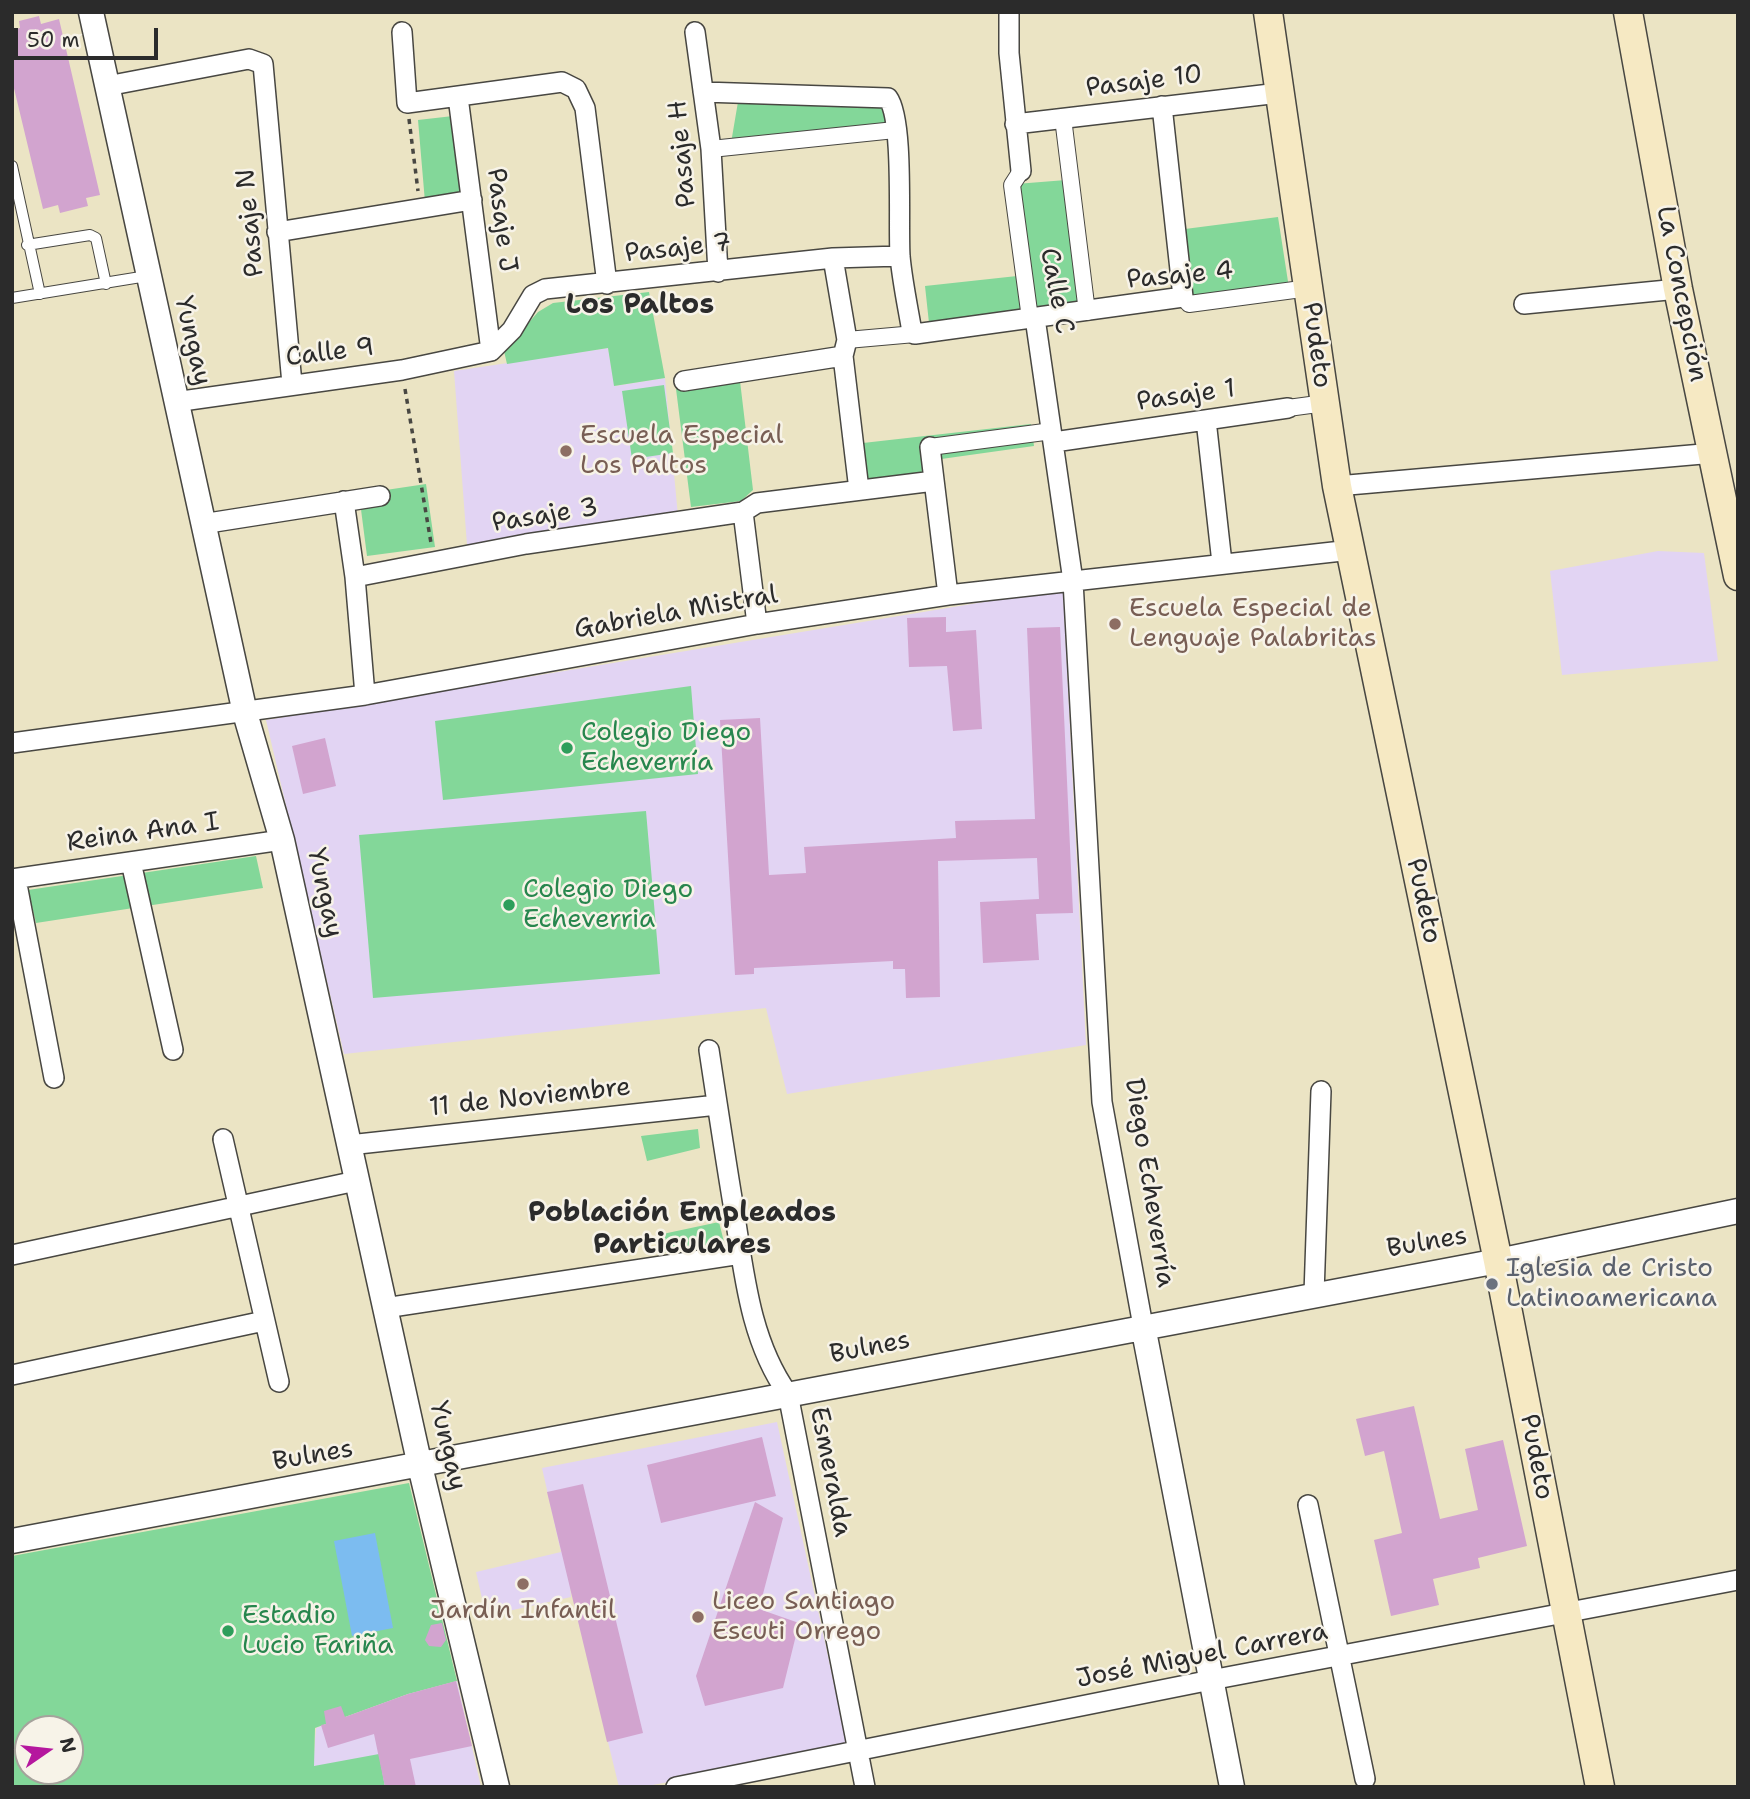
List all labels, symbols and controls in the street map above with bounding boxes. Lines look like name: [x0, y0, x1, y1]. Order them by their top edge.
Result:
scale bar: [18, 14, 161, 58]
text: 50 m: [27, 26, 80, 54]
street label: Pasaje 10: [1084, 59, 1204, 105]
street label: Pasaje H: [663, 99, 703, 209]
street label: Pasaje J: [479, 166, 523, 274]
street label: Pasaje N: [231, 168, 271, 278]
street label: La Concepción: [1649, 203, 1713, 385]
street label: Pasaje 7: [623, 228, 733, 270]
street label: Calle C: [1032, 246, 1080, 336]
street label: Pasaje 4: [1125, 256, 1235, 296]
district label: Los Paltos: [566, 289, 714, 323]
street label: Yungay: [167, 293, 217, 389]
street label: Pudeto: [1295, 300, 1337, 390]
street label: Calle 9: [284, 332, 376, 374]
street label: Pasaje 1: [1135, 374, 1237, 418]
place label: Escuela Especial Los Paltos: [580, 420, 783, 481]
marker: Escuela Especial Los Paltos: [558, 443, 574, 459]
street label: Pasaje 3: [490, 492, 600, 540]
street label: Gabriela Mistral: [572, 580, 780, 646]
place label: Escuela Especial de Lenguaje Palabritas: [1129, 593, 1377, 654]
marker: Escuela Especial de Lenguaje Palabritas: [1107, 616, 1123, 632]
place label: Colegio Diego Echeverría: [581, 717, 751, 778]
marker: Colegio Diego Echeverría: [559, 740, 575, 756]
street label: Reina Ana I: [65, 807, 221, 859]
street label: Yungay: [299, 845, 349, 941]
street label: Pudeto: [1399, 855, 1447, 947]
place label: Colegio Diego Echeverria: [523, 874, 693, 936]
marker: Colegio Diego Echeverria: [501, 897, 517, 913]
street label: 11 de Noviembre: [428, 1072, 632, 1124]
street label: Diego Echeverría: [1117, 1076, 1181, 1290]
district label: Población Empleados Particulares: [528, 1197, 836, 1263]
street label: Bulnes: [1384, 1221, 1470, 1265]
place label: Iglesia de Cristo Latinoamericana: [1506, 1253, 1717, 1314]
marker: Iglesia de Cristo Latinoamericana: [1484, 1276, 1500, 1292]
street label: Bulnes: [827, 1325, 913, 1371]
street label: Yungay: [422, 1398, 472, 1494]
street label: Esmeralda: [802, 1404, 858, 1540]
street label: Pudeto: [1512, 1412, 1560, 1502]
street label: Bulnes: [270, 1434, 356, 1478]
marker: Jardín Infantil: [515, 1576, 531, 1592]
place label: Liceo Santiago Escuti Orrego: [712, 1586, 895, 1648]
place label: Jardín Infantil: [430, 1595, 616, 1627]
place label: Estadio Lucio Fariña: [242, 1600, 393, 1662]
marker: Liceo Santiago Escuti Orrego: [690, 1609, 706, 1625]
street label: José Miguel Carrera: [1074, 1616, 1330, 1696]
marker: Estadio Lucio Fariña: [220, 1623, 236, 1639]
north arrow: [14, 1715, 84, 1785]
text: N: [54, 1735, 82, 1756]

